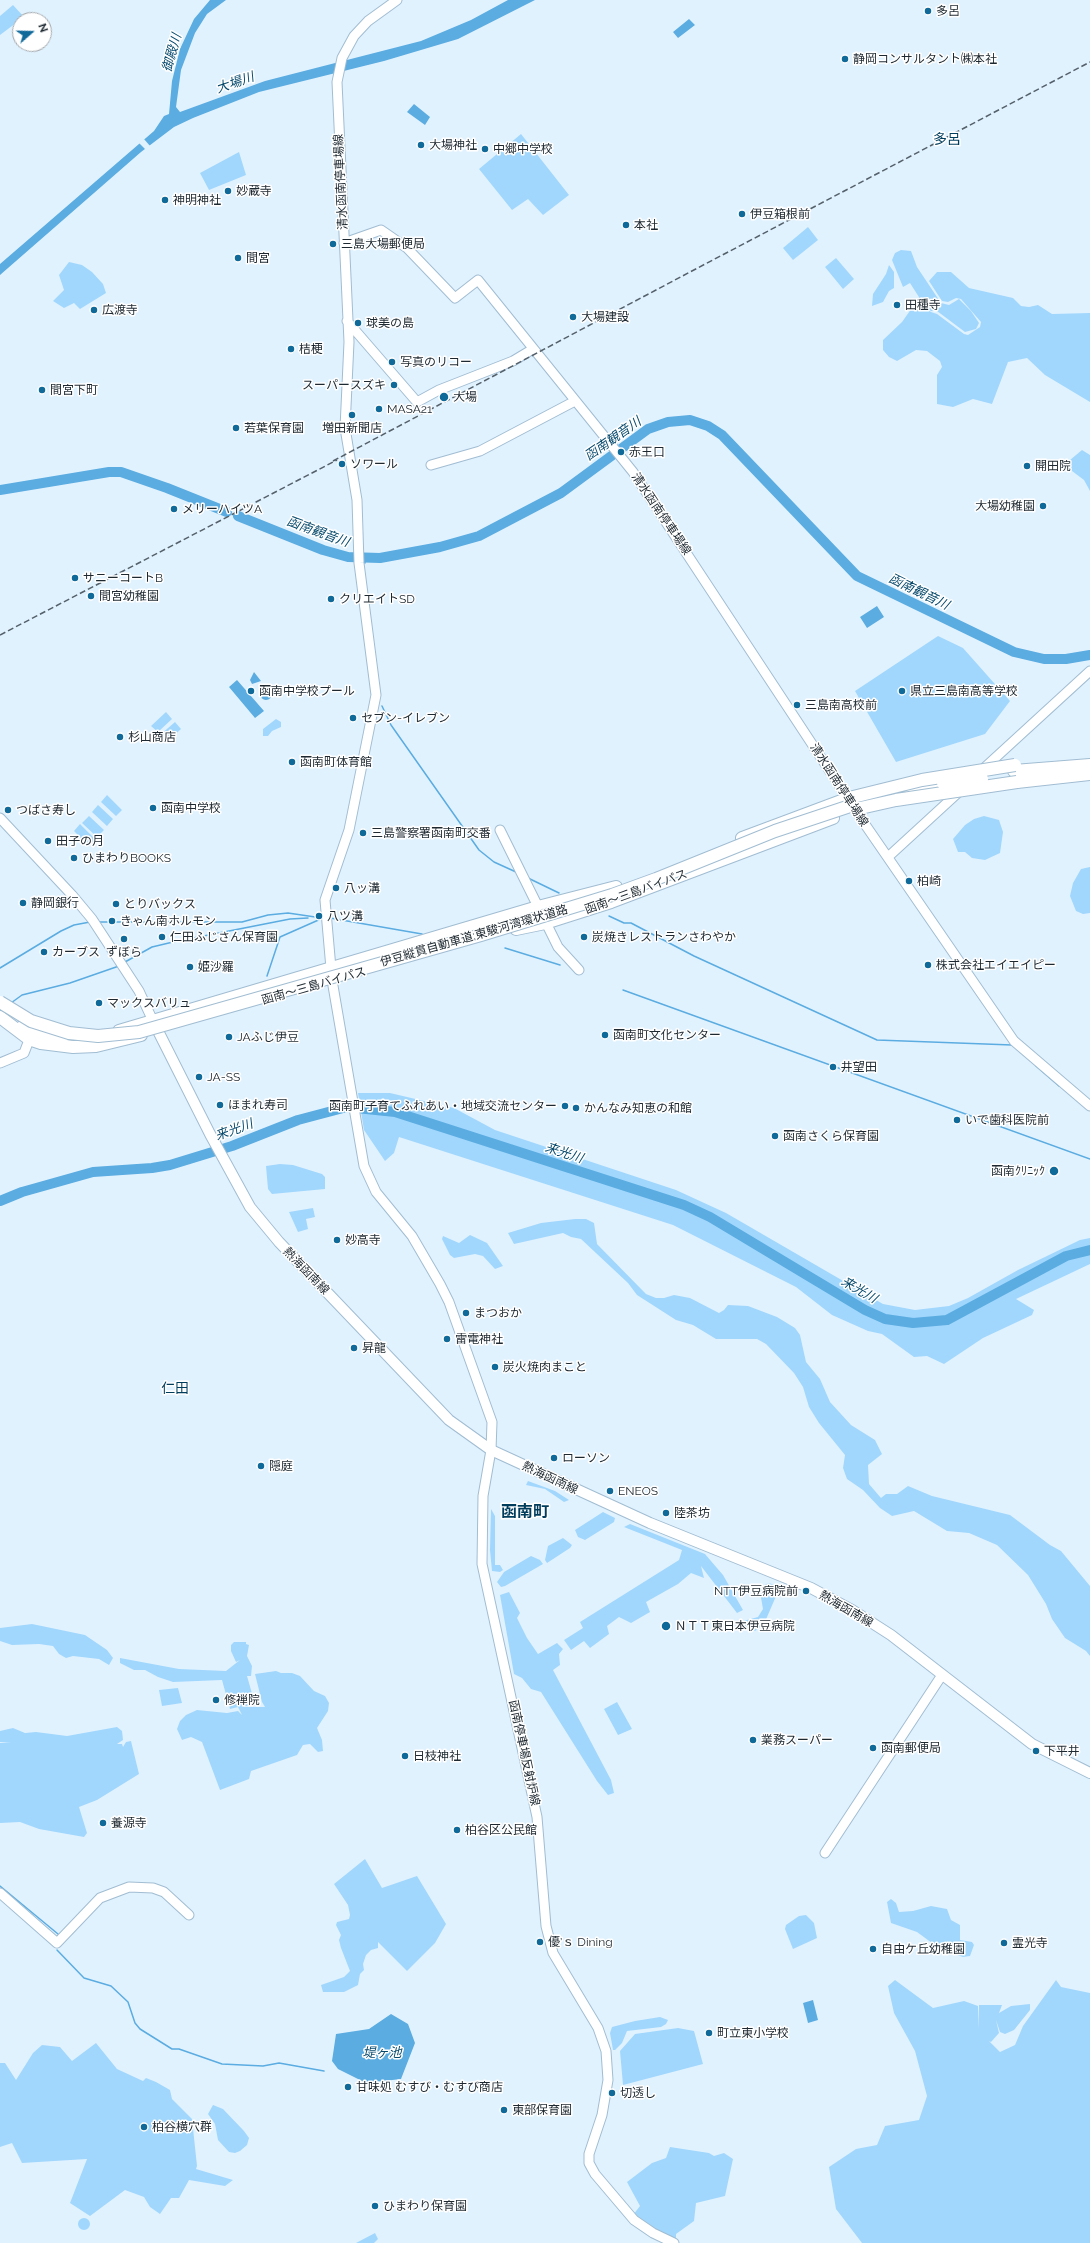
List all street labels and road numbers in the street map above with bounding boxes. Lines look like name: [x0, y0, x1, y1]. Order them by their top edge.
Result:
street label: 清水函南停車場線: [331, 134, 351, 230]
street label: 清水函南停車場線: [628, 470, 694, 558]
street label: 清水函南停車場線: [807, 741, 871, 829]
street label: 函南～三島バイパス: [583, 867, 689, 917]
street label: 伊豆縦貫自動車道;東駿河湾環状道路: [379, 902, 569, 970]
street label: 函南～三島バイパス: [260, 964, 368, 1008]
street label: 熱海函南線: [280, 1244, 332, 1298]
street label: 熱海函南線: [520, 1459, 580, 1497]
street label: 熱海函南線: [816, 1588, 876, 1630]
street label: 函南停車場反射炉線: [506, 1699, 542, 1807]

